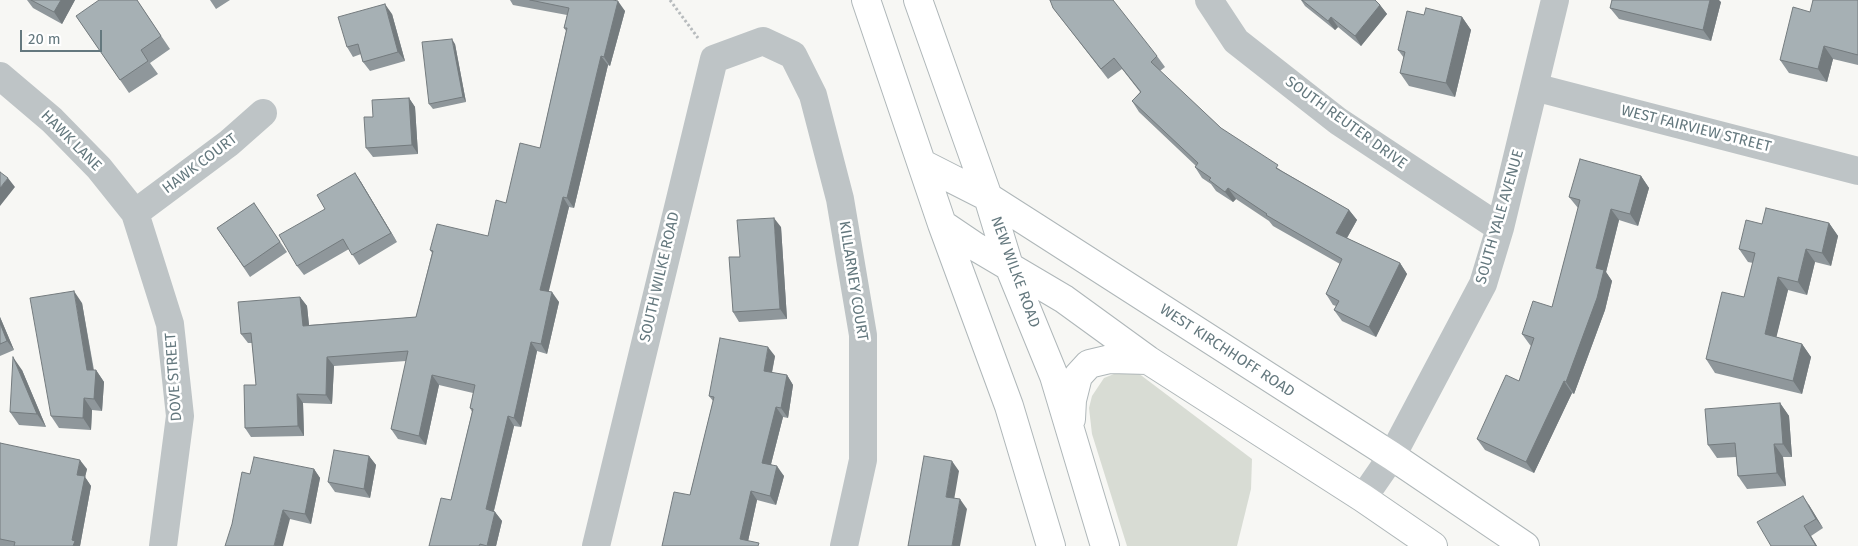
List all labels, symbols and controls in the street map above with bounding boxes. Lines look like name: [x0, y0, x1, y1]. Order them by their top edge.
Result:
scale bar: [22, 20, 105, 52]
text: 20 m: [28, 30, 61, 48]
street label: SOUTH REUTER DRIVE: [1282, 73, 1410, 173]
street label: WEST FAIRVIEW STREET: [1619, 102, 1773, 156]
street label: HAWK LANE: [37, 107, 105, 175]
street label: HAWK COURT: [159, 130, 241, 198]
street label: SOUTH YALE AVENUE: [1472, 148, 1528, 286]
street label: SOUTH WILKE ROAD: [636, 210, 684, 344]
street label: NEW WILKE ROAD: [987, 214, 1043, 330]
street label: KILLARNEY COURT: [835, 220, 871, 342]
street label: WEST KIRCHHOFF ROAD: [1156, 301, 1298, 401]
street label: DOVE STREET: [162, 332, 186, 422]

